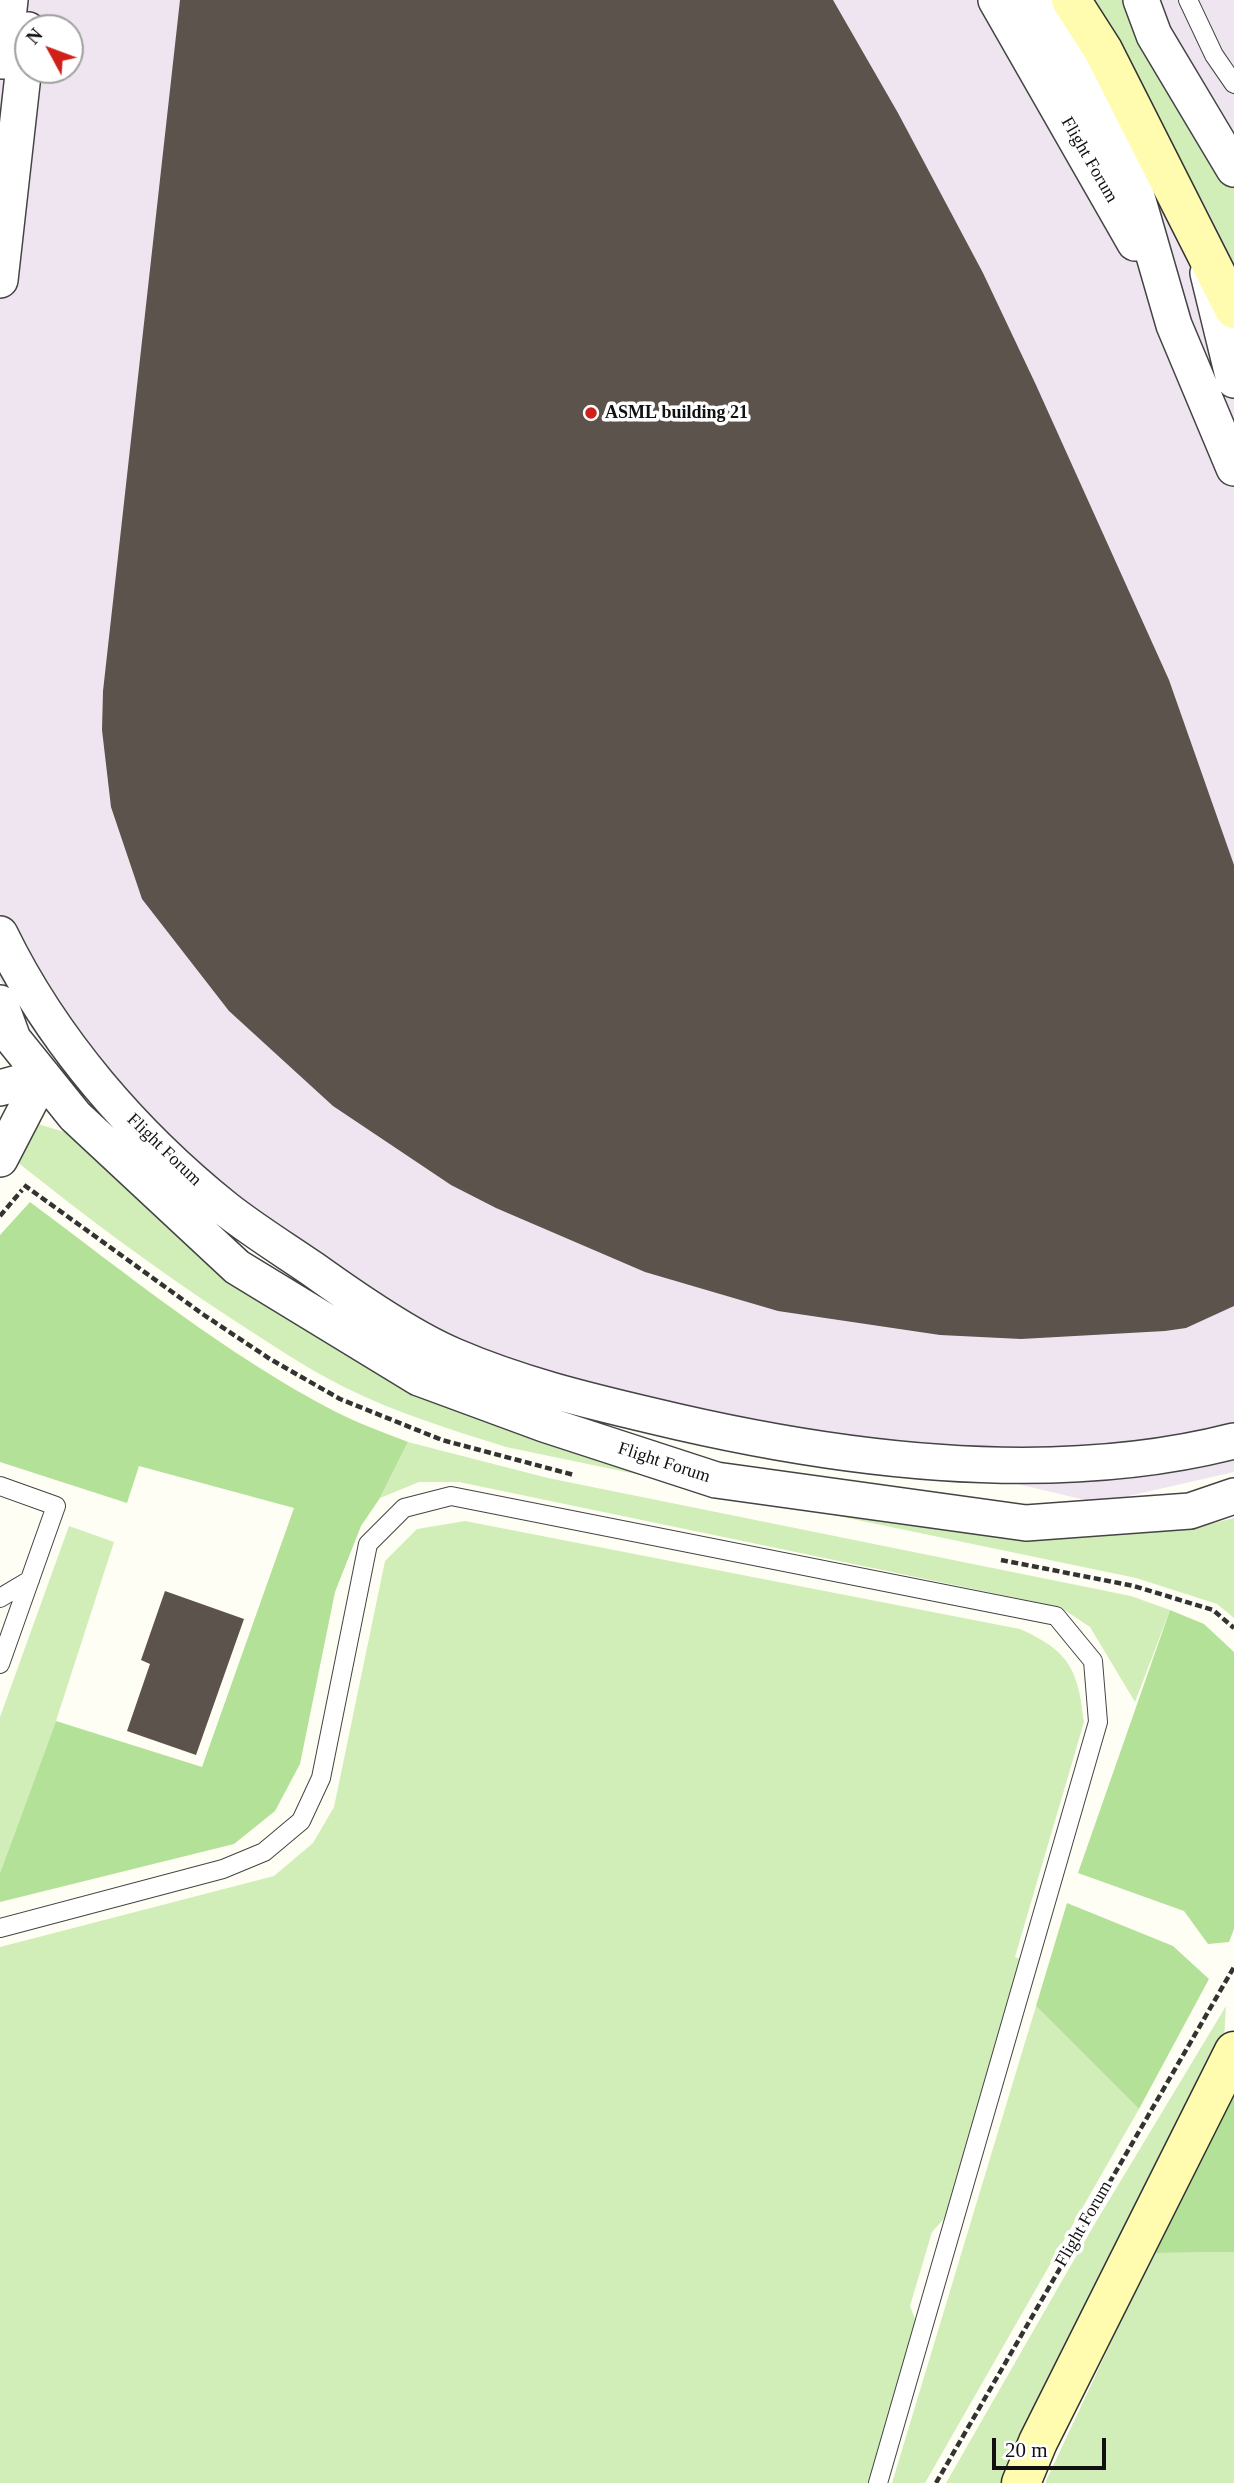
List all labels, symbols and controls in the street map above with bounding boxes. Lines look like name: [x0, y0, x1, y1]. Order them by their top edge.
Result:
north arrow: [14, 14, 84, 84]
text: N: [22, 24, 47, 48]
street label: Flight Forum: [1056, 113, 1122, 207]
place label: ASML building 21: [605, 402, 748, 424]
marker: ASML building 21: [583, 405, 599, 421]
street label: Flight Forum: [122, 1109, 206, 1191]
street label: Flight Forum: [615, 1438, 713, 1488]
street label: Flight Forum: [1051, 2177, 1117, 2271]
scale bar: [996, 2424, 1110, 2468]
text: 20 m: [1005, 2438, 1048, 2462]

